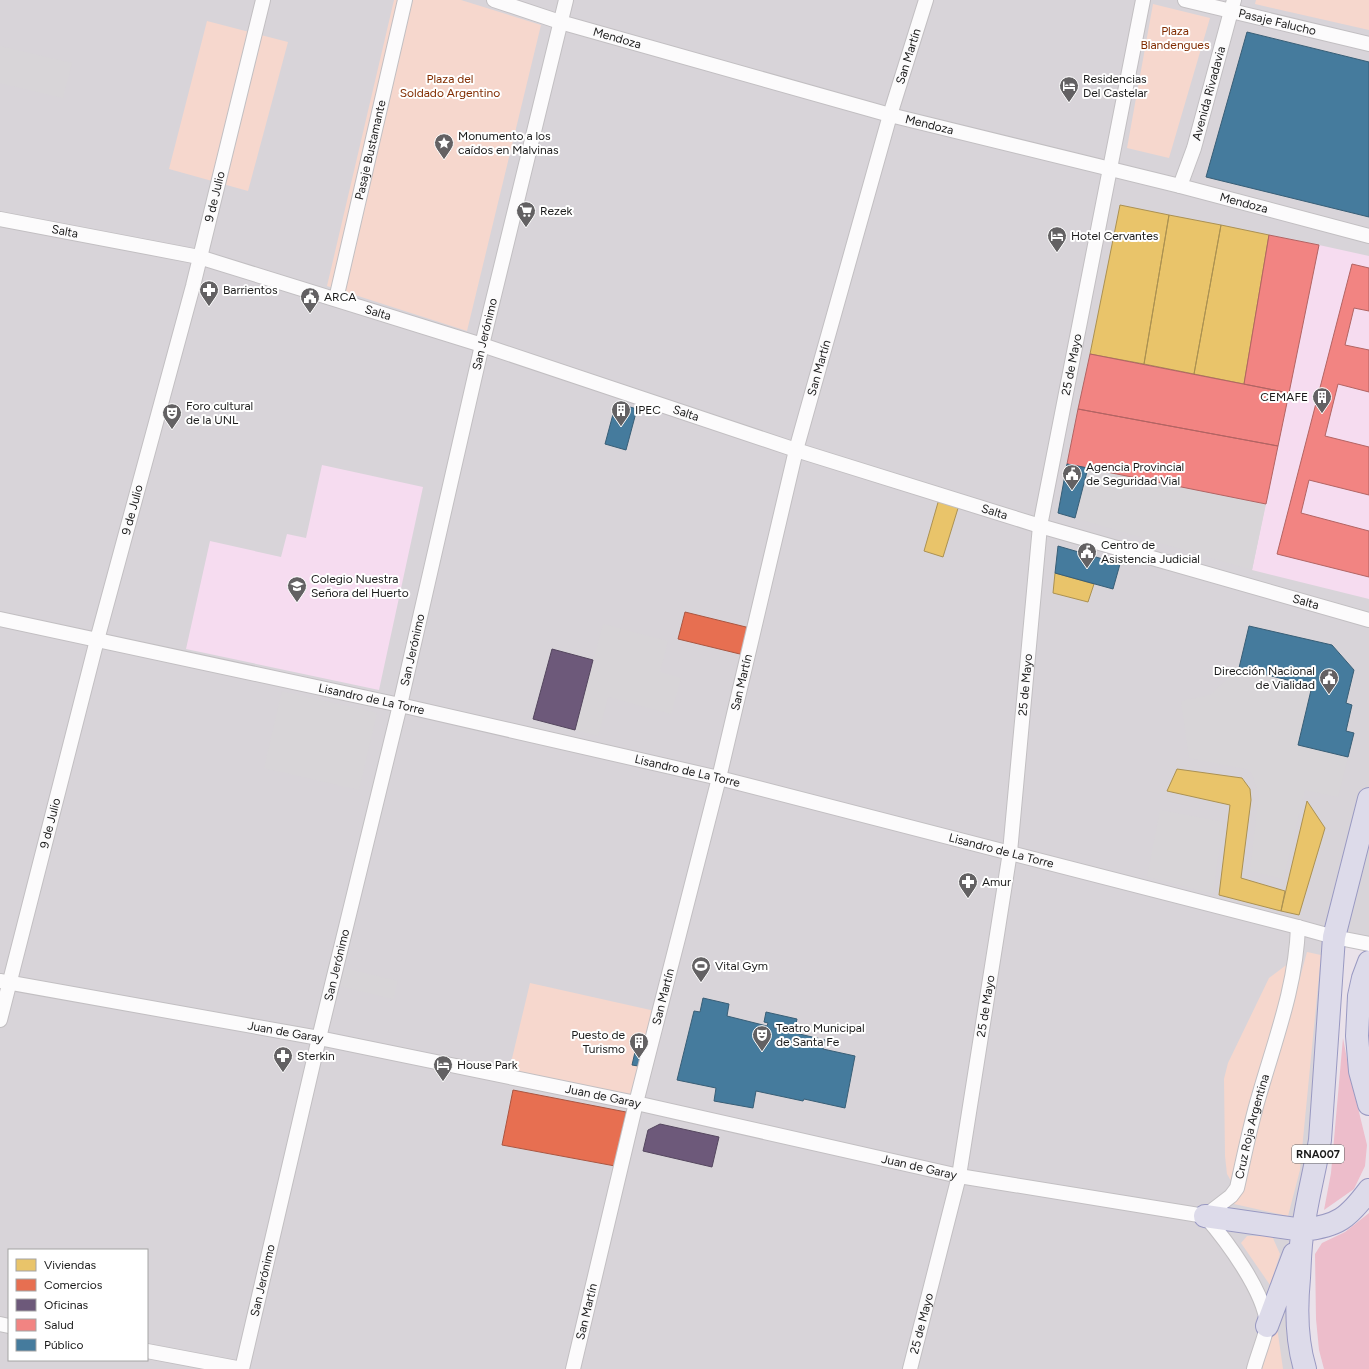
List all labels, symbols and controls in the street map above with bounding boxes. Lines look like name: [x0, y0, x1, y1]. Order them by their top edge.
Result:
street label: Pasaje Falucho: [1237, 6, 1318, 38]
park label: Plaza Blandengues: [1141, 24, 1210, 52]
street label: Mendoza: [591, 25, 643, 52]
street label: San Martín: [893, 27, 924, 86]
street label: Avenida Rivadavia: [1189, 45, 1228, 142]
park label: Plaza del Soldado Argentino: [400, 72, 500, 100]
place label: Residencias Del Castelar: [1083, 72, 1148, 100]
hotel icon: Residencias Del Castelar: [1058, 75, 1080, 103]
street label: Pasaje Bustamante: [352, 98, 389, 201]
street label: Mendoza: [904, 112, 955, 137]
place label: Monumento a los caídos en Malvinas: [458, 129, 559, 157]
place icon: Monumento a los caídos en Malvinas: [433, 132, 455, 160]
street label: 9 de Julio: [202, 170, 228, 223]
street label: Mendoza: [1218, 190, 1270, 216]
supermarket icon: Rezek: [515, 200, 537, 228]
place label: Rezek: [540, 204, 573, 218]
street label: Salta: [50, 222, 79, 241]
hotel icon: Hotel Cervantes: [1046, 225, 1068, 253]
place label: Hotel Cervantes: [1071, 229, 1159, 243]
pharmacy icon: Barrientos: [198, 279, 220, 307]
place label: Barrientos: [223, 283, 278, 297]
public building icon: ARCA: [299, 286, 321, 314]
place label: ARCA: [324, 290, 356, 304]
street label: San Jerónimo: [469, 297, 500, 372]
street label: Salta: [363, 302, 393, 323]
street label: 25 de Mayo: [1059, 333, 1084, 397]
street label: San Martín: [805, 338, 834, 397]
building icon: CEMAFE: [1311, 386, 1333, 414]
place label: CEMAFE: [1260, 390, 1308, 404]
place label: Foro cultural de la UNL: [186, 399, 253, 427]
building icon: IPEC: [610, 399, 632, 427]
theatre icon: Foro cultural de la UNL: [161, 402, 183, 430]
street label: Salta: [671, 402, 701, 424]
place label: IPEC: [635, 403, 661, 417]
place label: Agencia Provincial de Seguridad Vial: [1086, 460, 1184, 488]
public building icon: Agencia Provincial de Seguridad Vial: [1061, 463, 1083, 491]
street label: 9 de Julio: [119, 483, 146, 537]
street label: Salta: [980, 501, 1009, 523]
place label: Centro de Asistencia Judicial: [1101, 538, 1200, 566]
public building icon: Centro de Asistencia Judicial: [1076, 541, 1098, 569]
place label: Colegio Nuestra Señora del Huerto: [311, 572, 409, 600]
school or university icon: Colegio Nuestra Señora del Huerto: [286, 575, 308, 603]
street label: Salta: [1291, 592, 1321, 612]
street label: San Jerónimo: [398, 612, 428, 687]
street label: San Martín: [728, 652, 755, 712]
street label: 25 de Mayo: [1016, 653, 1035, 717]
place label: Dirección Nacional de Vialidad: [1214, 664, 1315, 692]
public building icon: Dirección Nacional de Vialidad: [1318, 667, 1340, 695]
street label: Lisandro de La Torre: [317, 681, 426, 717]
street label: Lisandro de La Torre: [633, 752, 742, 790]
street label: 9 de Julio: [37, 797, 63, 850]
street label: Lisandro de La Torre: [947, 830, 1056, 871]
pharmacy icon: Amur: [957, 871, 979, 899]
place label: Amur: [982, 875, 1011, 889]
street label: San Jerónimo: [321, 928, 352, 1002]
sports icon: Vital Gym: [690, 955, 712, 983]
place label: Vital Gym: [715, 959, 768, 973]
street label: San Martín: [649, 967, 677, 1026]
street label: 25 de Mayo: [974, 974, 998, 1038]
street label: Juan de Garay: [246, 1018, 325, 1046]
place label: Teatro Municipal de Santa Fe: [776, 1021, 865, 1049]
theatre icon: Teatro Municipal de Santa Fe: [751, 1024, 773, 1052]
place label: Puesto de Turismo: [571, 1028, 625, 1056]
building icon: Puesto de Turismo: [628, 1031, 650, 1059]
pharmacy icon: Sterkin: [272, 1045, 294, 1073]
place label: Sterkin: [297, 1049, 335, 1063]
hotel icon: House Park: [432, 1054, 454, 1082]
place label: House Park: [457, 1058, 518, 1072]
street label: Cruz Roja Argentina: [1232, 1072, 1272, 1180]
street label: Juan de Garay: [564, 1082, 643, 1111]
road number: RNA007: [1292, 1145, 1344, 1163]
street label: Juan de Garay: [880, 1152, 959, 1182]
street label: San Jerónimo: [247, 1243, 278, 1318]
legend: [8, 1249, 148, 1361]
text: Viviendas: [44, 1258, 97, 1272]
text: Comercios: [44, 1278, 103, 1292]
street label: San Martín: [573, 1282, 600, 1341]
street label: 25 de Mayo: [907, 1291, 936, 1355]
text: Oficinas: [44, 1298, 89, 1312]
text: Salud: [44, 1318, 74, 1332]
text: Público: [44, 1338, 84, 1352]

